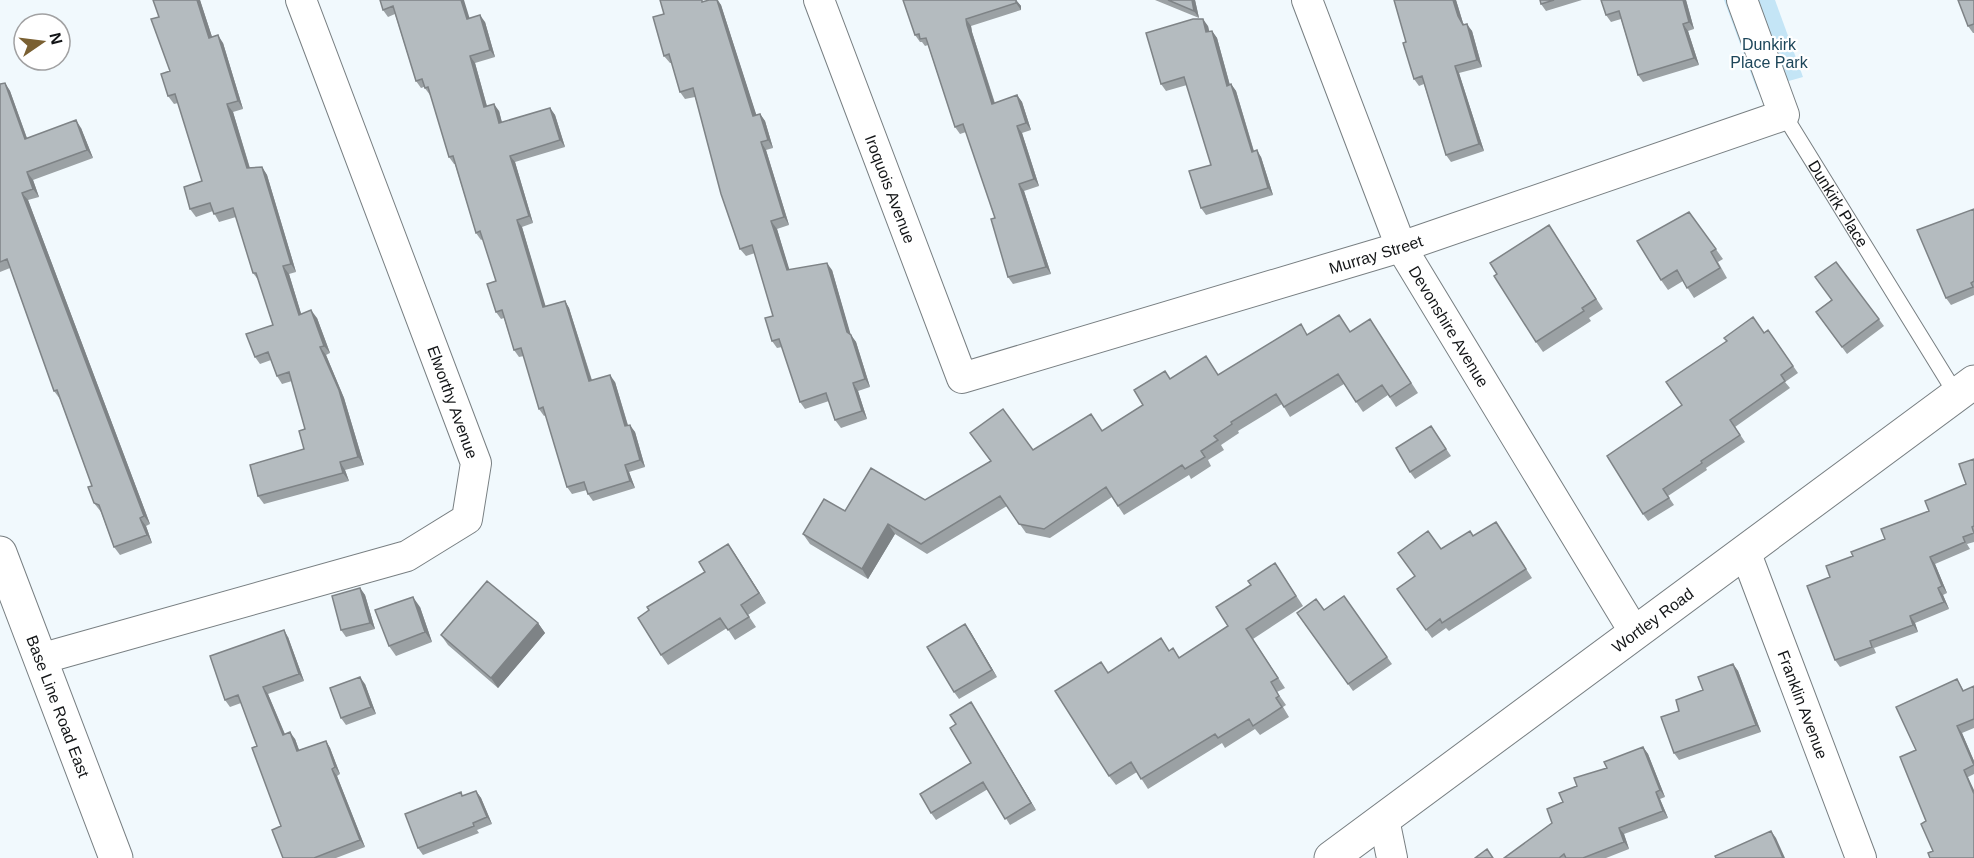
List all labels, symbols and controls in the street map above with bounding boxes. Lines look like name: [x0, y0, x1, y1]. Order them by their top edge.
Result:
north arrow: [12, 12, 72, 72]
text: N: [46, 31, 66, 46]
park label: Dunkirk Place Park: [1730, 36, 1809, 71]
street label: Iroquois Avenue: [862, 133, 918, 246]
street label: Dunkirk Place: [1805, 157, 1871, 250]
street label: Murray Street: [1327, 232, 1425, 277]
street label: Devonshire Avenue: [1405, 263, 1492, 390]
street label: Elworthy Avenue: [424, 343, 481, 461]
street label: Wortley Road: [1609, 585, 1697, 656]
street label: Base Line Road East: [23, 633, 93, 780]
street label: Franklin Avenue: [1774, 648, 1831, 761]

